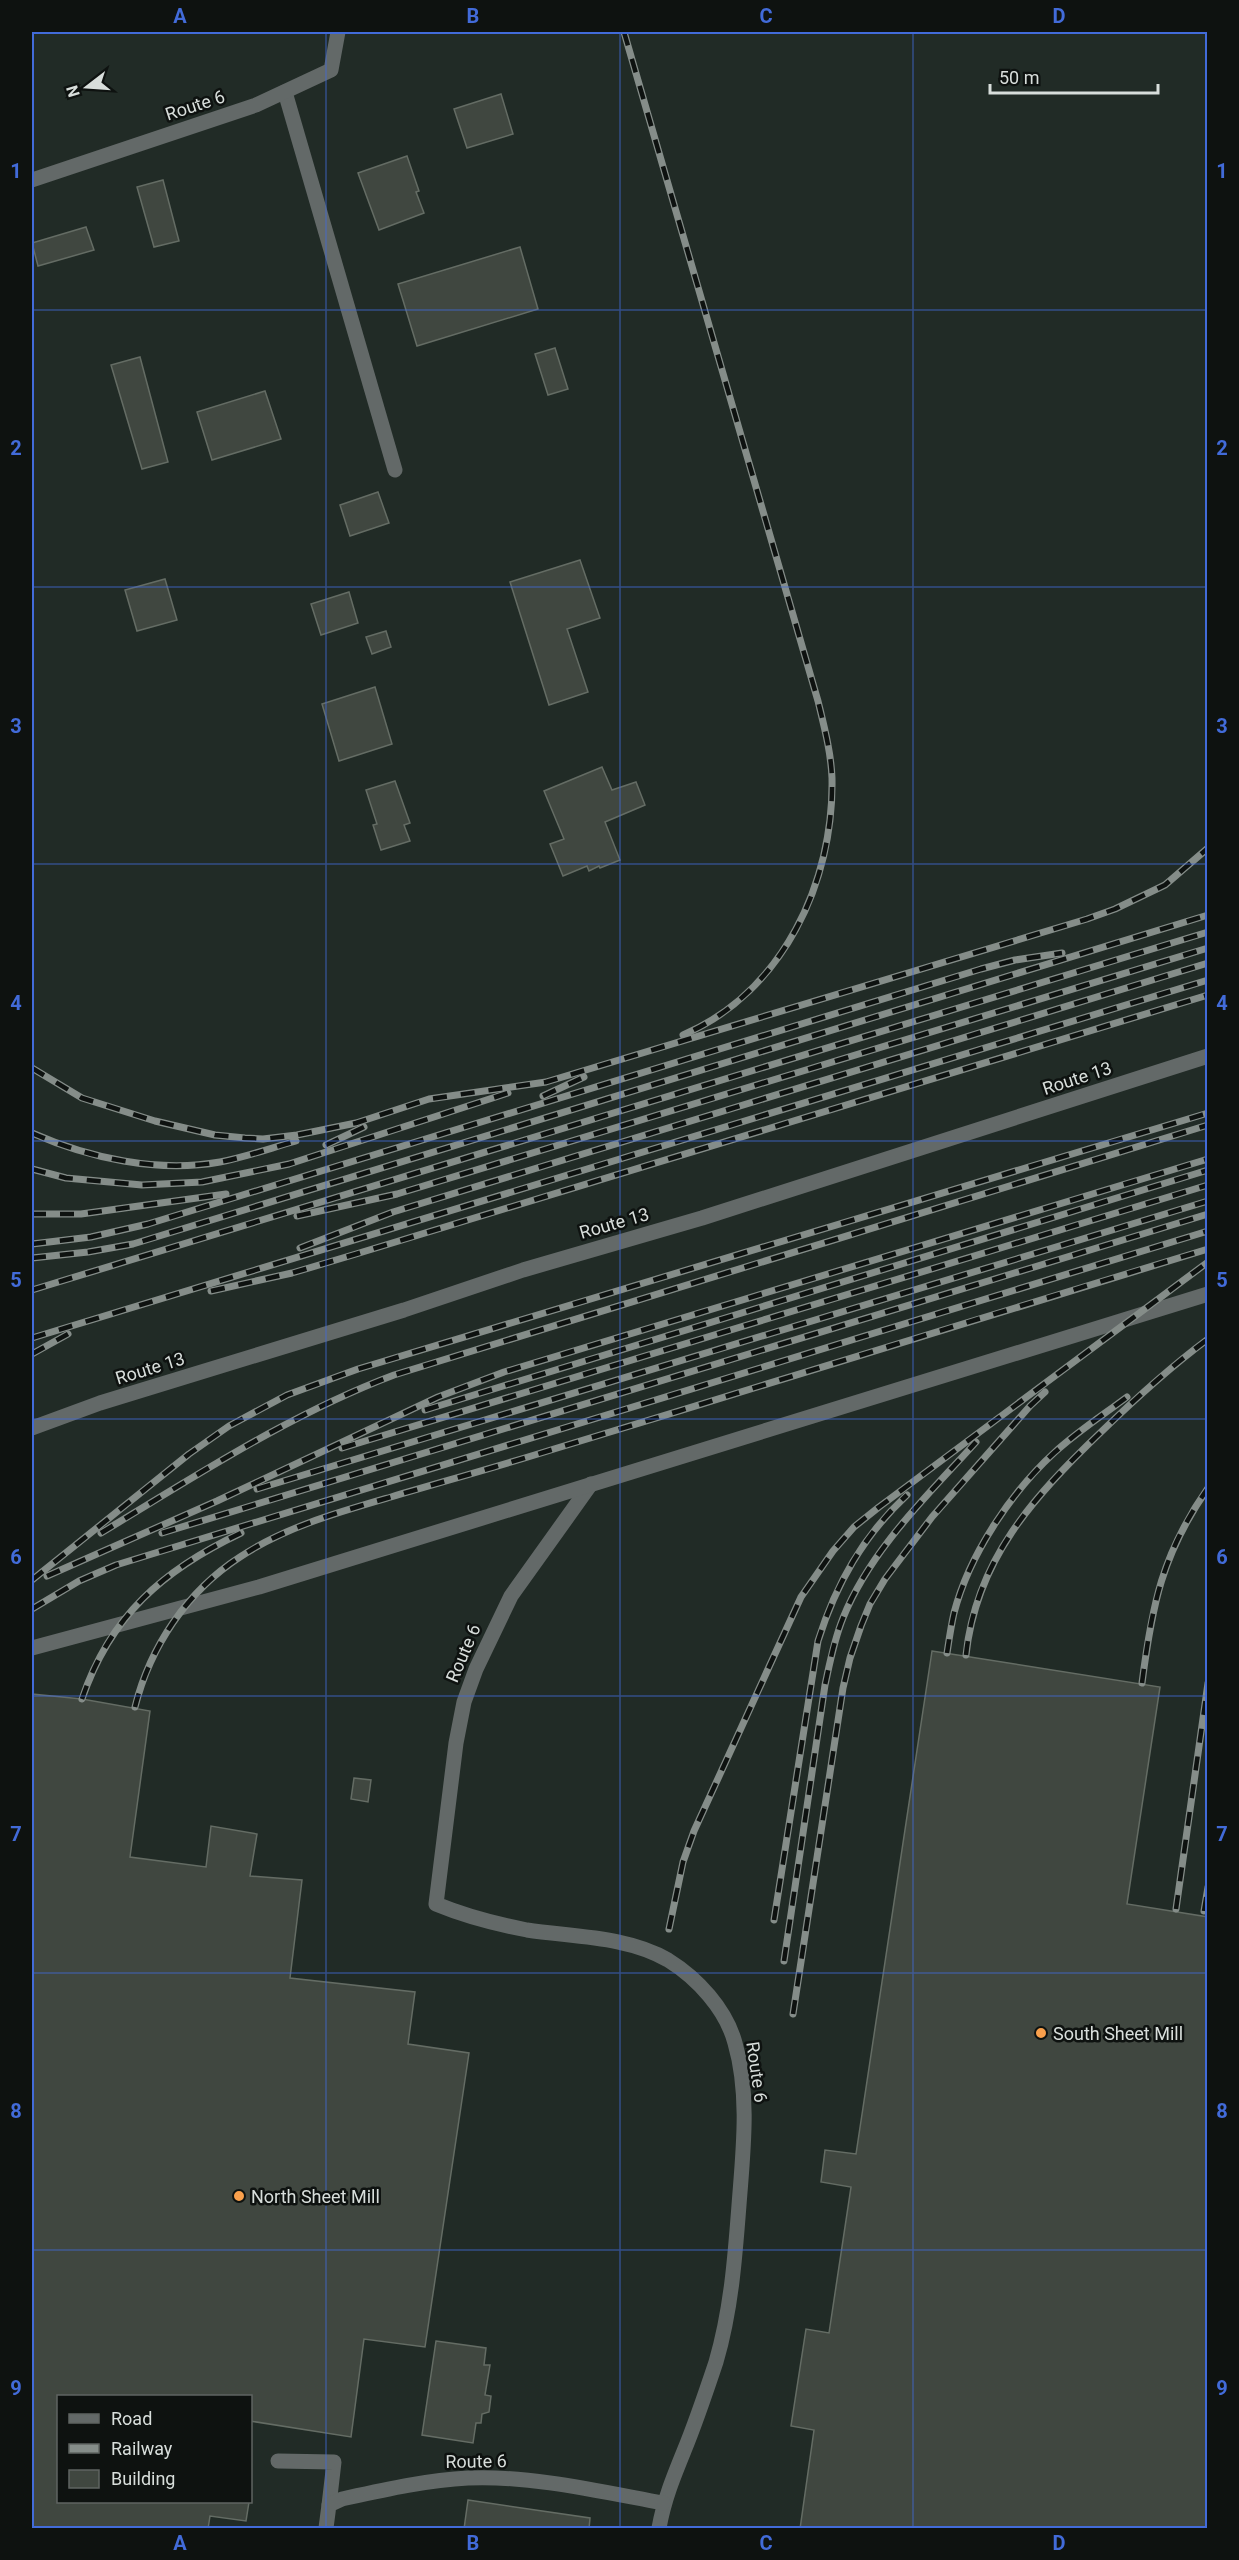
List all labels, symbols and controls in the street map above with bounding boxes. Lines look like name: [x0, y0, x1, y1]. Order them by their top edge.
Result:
text: A: [173, 4, 187, 28]
text: B: [467, 4, 479, 28]
text: C: [759, 4, 773, 28]
text: D: [1053, 4, 1066, 28]
north arrow: [57, 57, 117, 117]
scale bar: [990, 57, 1158, 95]
text: 50 m: [999, 67, 1039, 88]
text: N: [62, 83, 84, 99]
street label: Route 6: [163, 86, 227, 124]
text: 1: [10, 159, 22, 183]
text: 1: [1216, 159, 1228, 183]
text: 2: [10, 436, 22, 460]
text: 2: [1216, 436, 1228, 460]
text: 3: [10, 714, 22, 738]
text: 3: [1216, 714, 1228, 738]
text: 4: [10, 991, 22, 1015]
text: 4: [1216, 991, 1228, 1015]
street label: Route 13: [1040, 1057, 1114, 1099]
street label: Route 13: [577, 1203, 651, 1243]
text: 5: [10, 1268, 22, 1292]
text: 5: [1216, 1268, 1228, 1292]
street label: Route 13: [113, 1348, 187, 1388]
text: 6: [10, 1545, 22, 1569]
text: 6: [1216, 1545, 1228, 1569]
street label: Route 6: [441, 1621, 485, 1685]
text: 7: [10, 1822, 22, 1846]
text: 7: [1216, 1822, 1228, 1846]
place label: South Sheet Mill: [1053, 2023, 1183, 2044]
marker: South Sheet Mill: [1034, 2026, 1048, 2040]
street label: Route 6: [742, 2040, 772, 2104]
text: 8: [10, 2099, 22, 2123]
text: 8: [1216, 2099, 1228, 2123]
place label: North Sheet Mill: [251, 2186, 380, 2207]
marker: North Sheet Mill: [232, 2189, 246, 2203]
text: 9: [10, 2376, 22, 2400]
text: 9: [1216, 2376, 1228, 2400]
legend: [57, 2395, 252, 2503]
text: Road: [111, 2408, 152, 2429]
text: Railway: [111, 2438, 173, 2459]
street label: Route 6: [445, 2450, 507, 2472]
text: Building: [111, 2468, 175, 2489]
text: A: [173, 2531, 187, 2555]
text: B: [467, 2531, 479, 2555]
text: C: [759, 2531, 773, 2555]
text: D: [1053, 2531, 1066, 2555]

